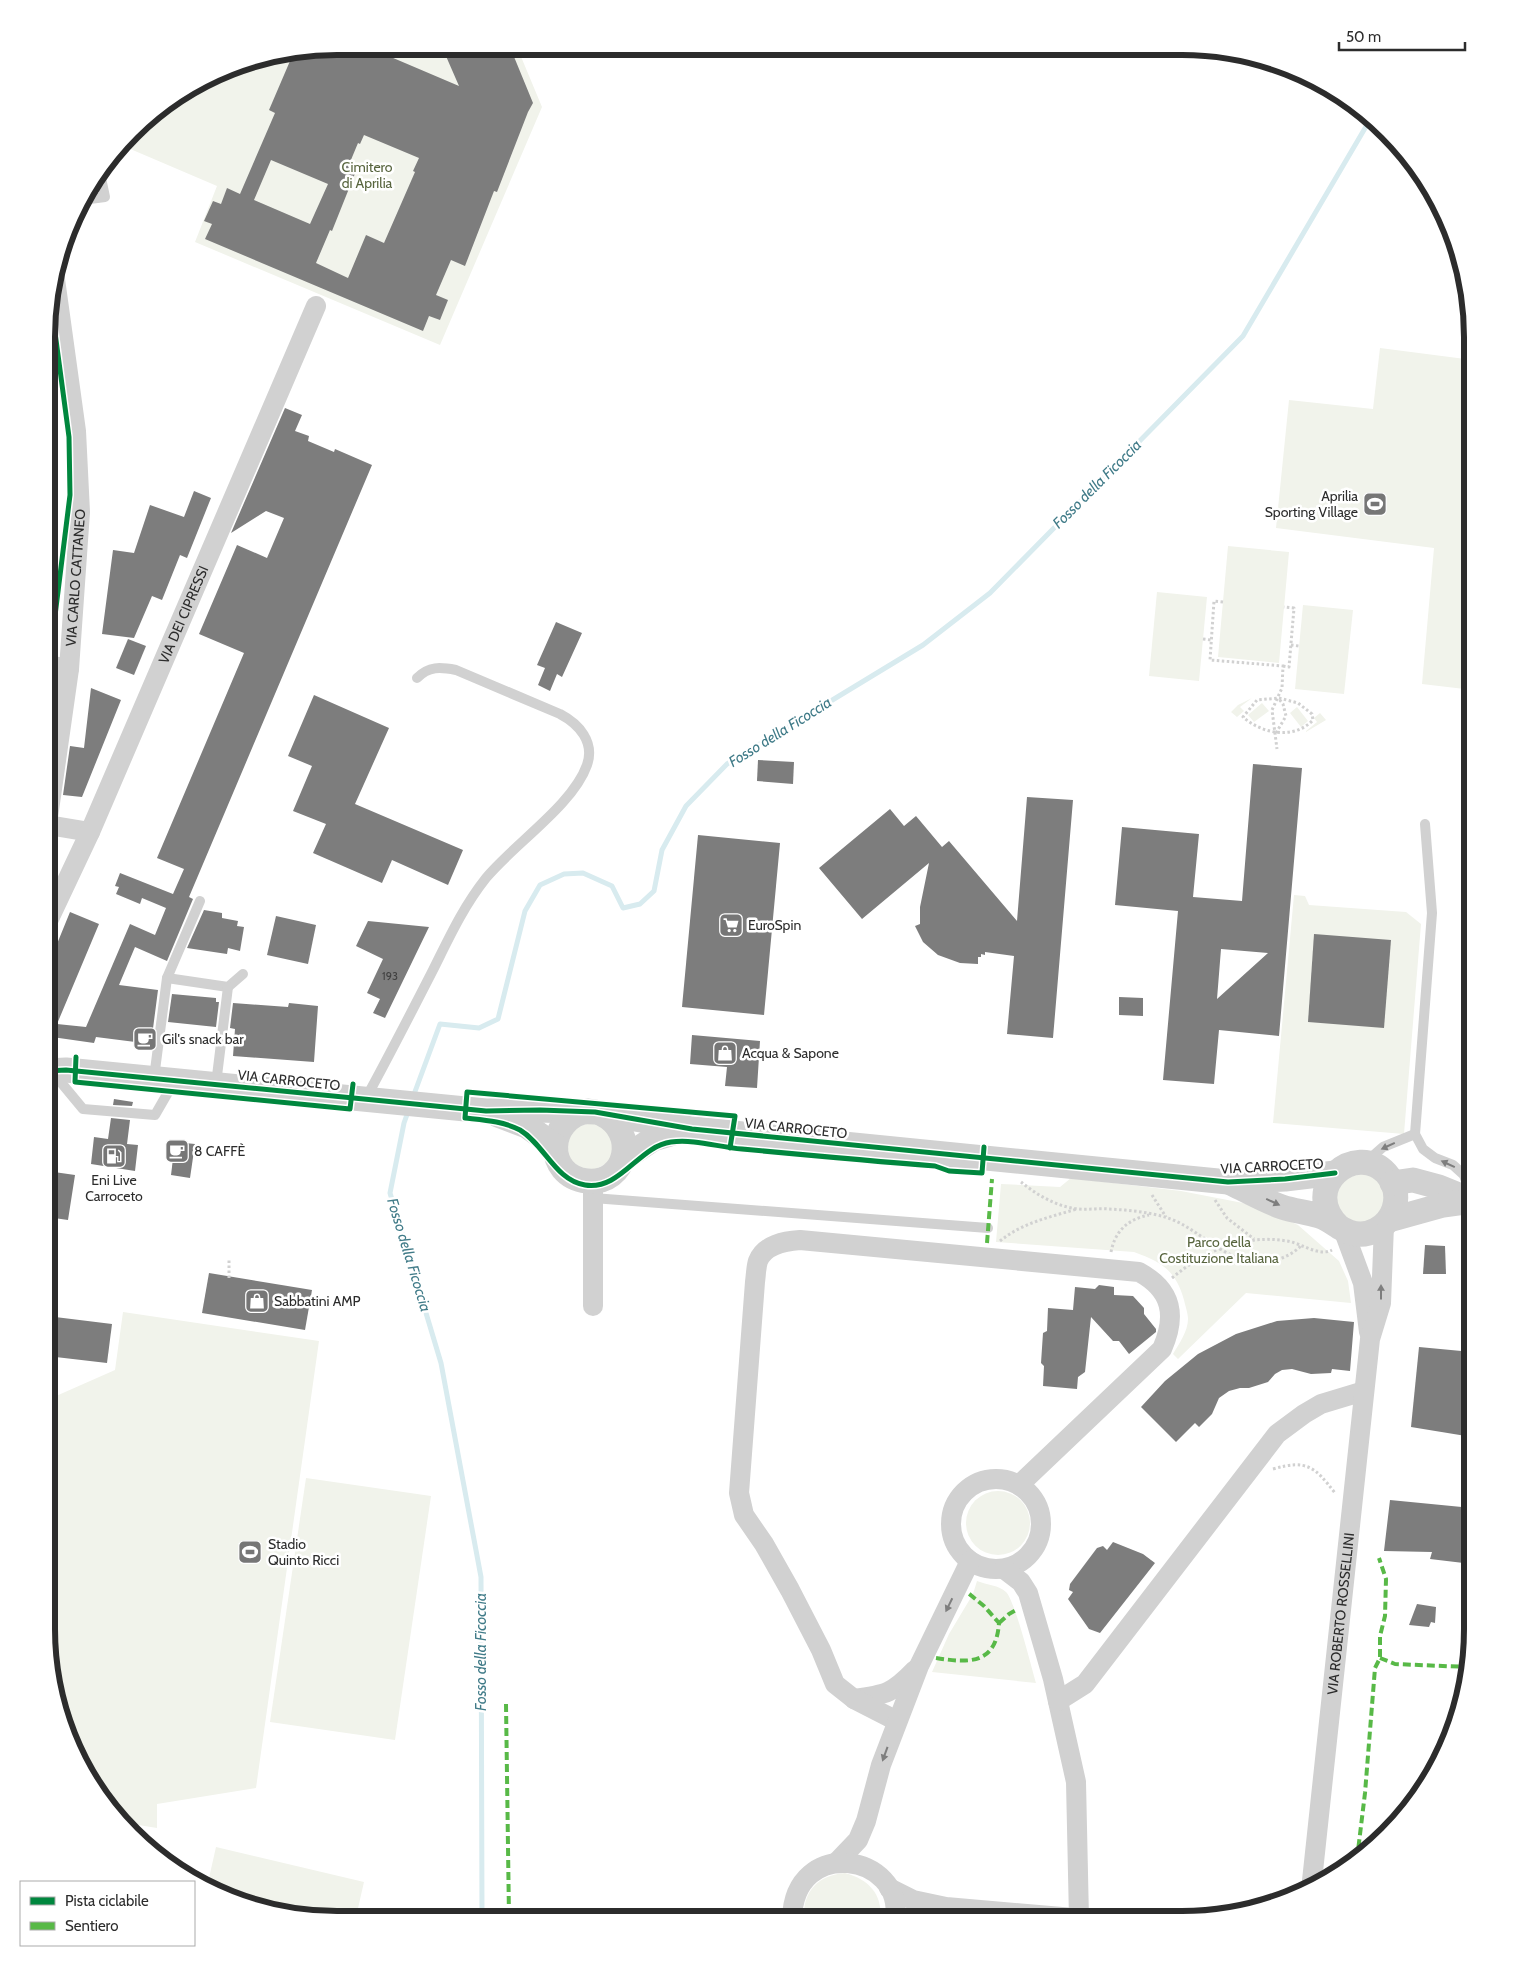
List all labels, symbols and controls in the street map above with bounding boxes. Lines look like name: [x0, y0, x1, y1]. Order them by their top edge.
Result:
scale bar: [1339, 20, 1465, 52]
text: 50 m: [1346, 28, 1381, 46]
park label: Cimitero di Aprilia: [341, 158, 393, 192]
water label: Fosso della Ficoccia: [1049, 436, 1145, 532]
place label: Aprilia Sporting Village: [1265, 487, 1358, 521]
sports icon: Aprilia Sporting Village: [1362, 491, 1388, 517]
street label: VIA CARLO CATTANEO: [62, 508, 89, 647]
street label: VIA DEI CIPRESSI: [154, 563, 212, 666]
water label: Fosso della Ficoccia: [725, 693, 835, 771]
supermarket icon: EuroSpin: [718, 912, 744, 938]
place label: EuroSpin: [748, 916, 801, 934]
house number: 193: [382, 969, 398, 983]
cafe icon: Gil's snack bar: [132, 1026, 158, 1052]
place label: Gil's snack bar: [162, 1030, 244, 1048]
shop icon: Acqua & Sapone: [712, 1040, 738, 1066]
place label: Acqua & Sapone: [742, 1044, 839, 1062]
street label: VIA CARROCETO: [237, 1066, 341, 1094]
street label: VIA CARROCETO: [744, 1114, 848, 1142]
cafe icon: 8 CAFFÈ: [164, 1138, 190, 1164]
place label: 8 CAFFÈ: [194, 1142, 246, 1160]
one-way arrow: [1381, 1142, 1395, 1150]
fuel station icon: Eni Live Carroceto: [101, 1143, 127, 1169]
street label: VIA CARROCETO: [1220, 1154, 1324, 1178]
one-way arrow: [1441, 1159, 1455, 1167]
place label: Eni Live Carroceto: [85, 1171, 143, 1205]
water label: Fosso della Ficoccia: [383, 1196, 435, 1314]
one-way arrow: [1266, 1199, 1280, 1207]
park label: Parco della Costituzione Italiana: [1159, 1233, 1279, 1267]
one-way arrow: [1377, 1284, 1385, 1300]
shop icon: Sabbatini AMP: [244, 1288, 270, 1314]
place label: Sabbatini AMP: [274, 1292, 361, 1310]
street label: VIA ROBERTO ROSSELLINI: [1323, 1532, 1358, 1696]
place label: Stadio Quinto Ricci: [268, 1535, 339, 1569]
sports icon: Stadio Quinto Ricci: [237, 1539, 263, 1565]
water label: Fosso della Ficoccia: [472, 1593, 490, 1711]
one-way arrow: [944, 1598, 952, 1612]
one-way arrow: [881, 1747, 889, 1762]
legend: [20, 1881, 195, 1946]
text: Pista ciclabile: [65, 1892, 149, 1910]
text: Sentiero: [65, 1917, 118, 1935]

